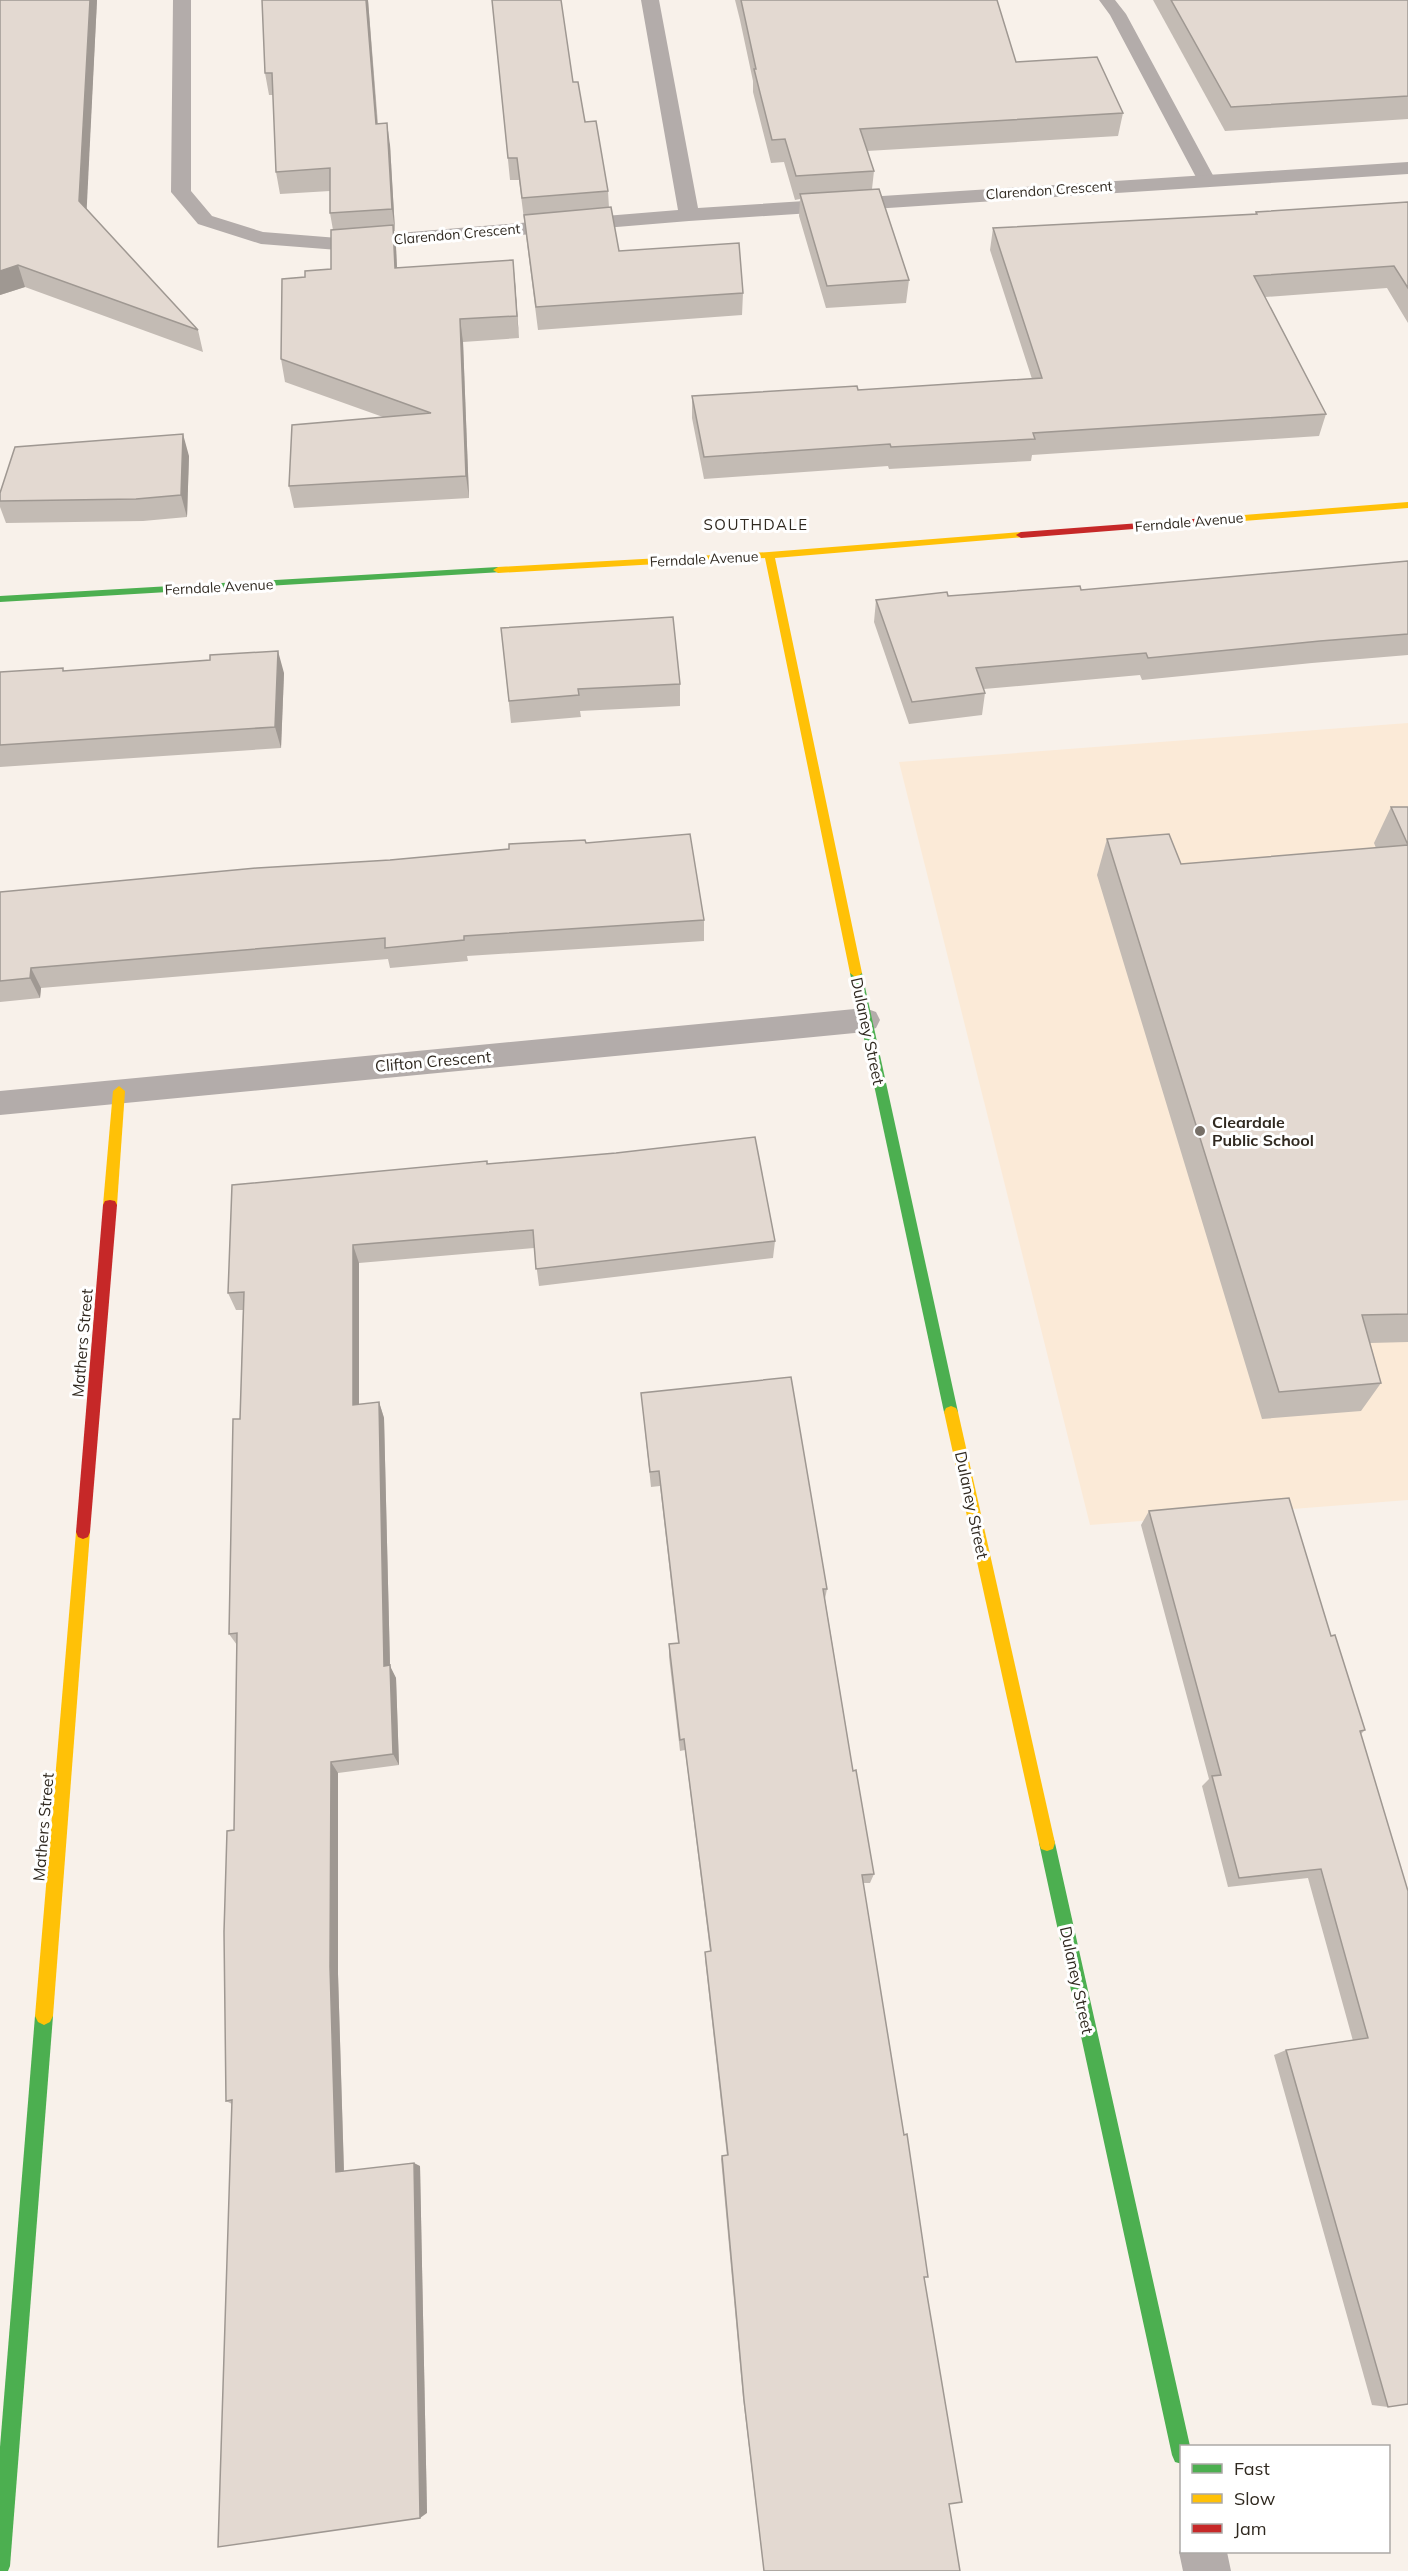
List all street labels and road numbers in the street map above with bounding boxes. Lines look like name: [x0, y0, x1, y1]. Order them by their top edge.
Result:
street label: Clarendon Crescent: [985, 177, 1113, 203]
street label: Clarendon Crescent: [393, 219, 521, 249]
street label: Ferndale Avenue: [1134, 508, 1244, 536]
street label: Ferndale Avenue: [649, 547, 759, 571]
street label: Ferndale Avenue: [164, 575, 274, 599]
street label: Dulaney Street: [847, 975, 889, 1087]
street label: Clifton Crescent: [374, 1046, 492, 1076]
street label: Mathers Street: [67, 1287, 97, 1398]
street label: Dulaney Street: [951, 1449, 993, 1561]
street label: Mathers Street: [28, 1771, 58, 1882]
street label: Dulaney Street: [1056, 1924, 1098, 2036]

